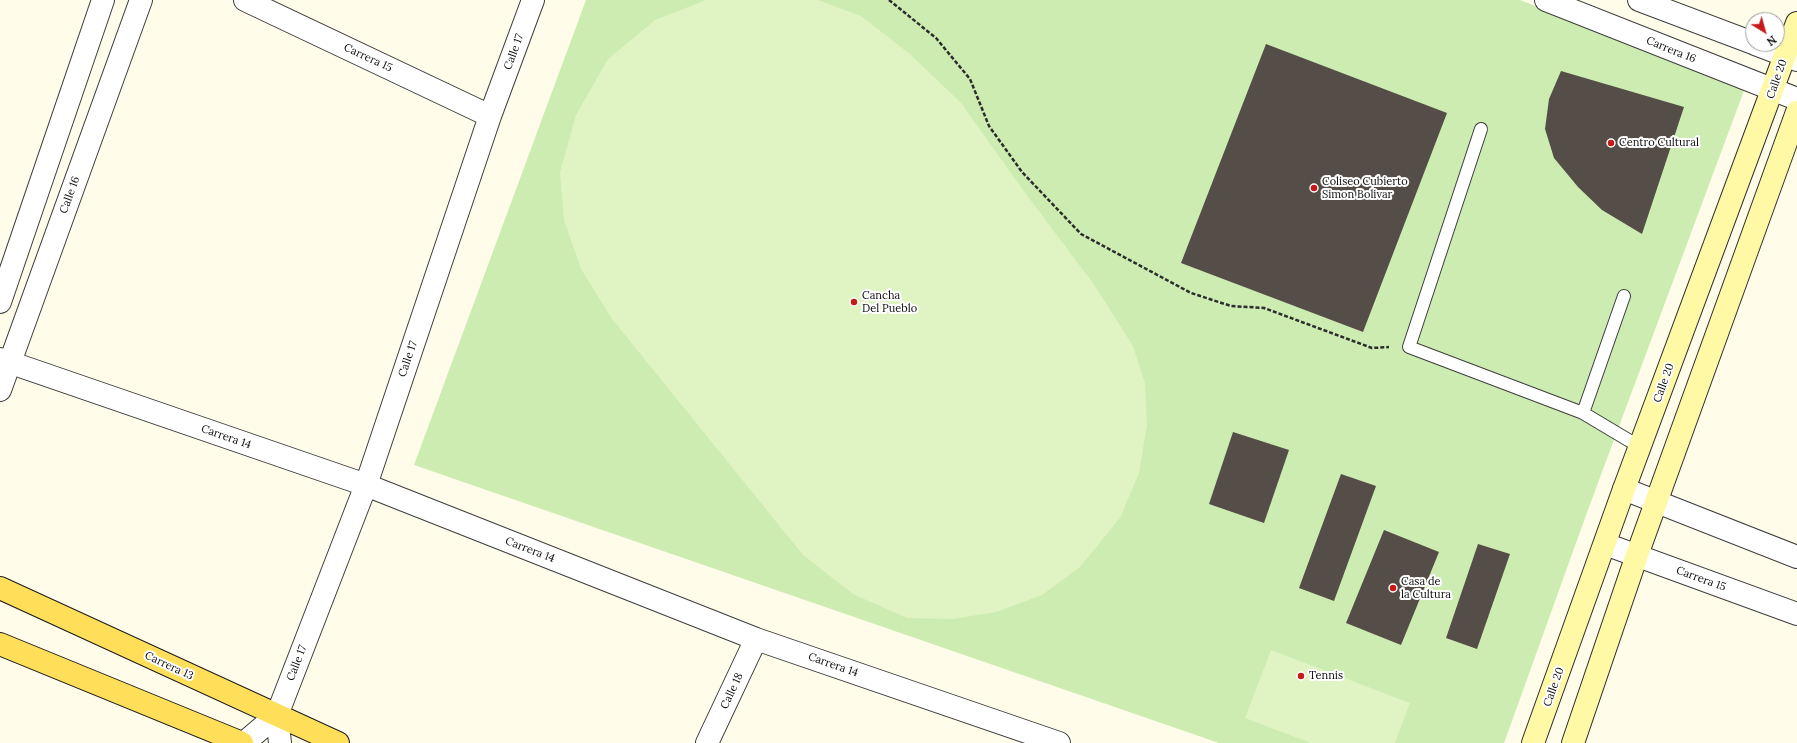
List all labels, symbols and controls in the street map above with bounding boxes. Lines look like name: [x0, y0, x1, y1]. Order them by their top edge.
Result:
north arrow: [1745, 12, 1785, 52]
street label: Calle 17: [501, 32, 527, 72]
text: N: [1764, 33, 1779, 49]
street label: Carrera 16: [1644, 34, 1698, 66]
street label: Carrera 15: [342, 41, 394, 75]
street label: Calle 20: [1764, 57, 1790, 101]
place label: Centro Cultural: [1619, 136, 1699, 150]
marker: Centro Cultural: [1606, 138, 1616, 148]
street label: Calle 16: [57, 175, 83, 215]
place label: Coliseo Cubierto Simon Bolivar: [1322, 175, 1408, 201]
marker: Coliseo Cubierto Simon Bolivar: [1309, 183, 1319, 193]
place label: Cancha Del Pueblo: [862, 289, 917, 315]
marker: Cancha Del Pueblo: [849, 297, 859, 307]
street label: Calle 17: [396, 339, 420, 379]
street label: Calle 20: [1651, 362, 1677, 404]
street label: Carrera 14: [199, 422, 253, 452]
street label: Carrera 14: [503, 535, 557, 565]
street label: Carrera 15: [1674, 564, 1728, 594]
place label: Casa de la Cultura: [1401, 575, 1451, 601]
marker: Casa de la Cultura: [1388, 583, 1398, 593]
street label: Calle 17: [284, 643, 310, 683]
street label: Carrera 13: [143, 649, 195, 683]
street label: Carrera 14: [806, 650, 860, 680]
street label: Calle 20: [1541, 666, 1567, 708]
place label: Tennis: [1309, 669, 1343, 683]
street label: Calle 18: [718, 671, 746, 711]
marker: Tennis: [1296, 671, 1306, 681]

